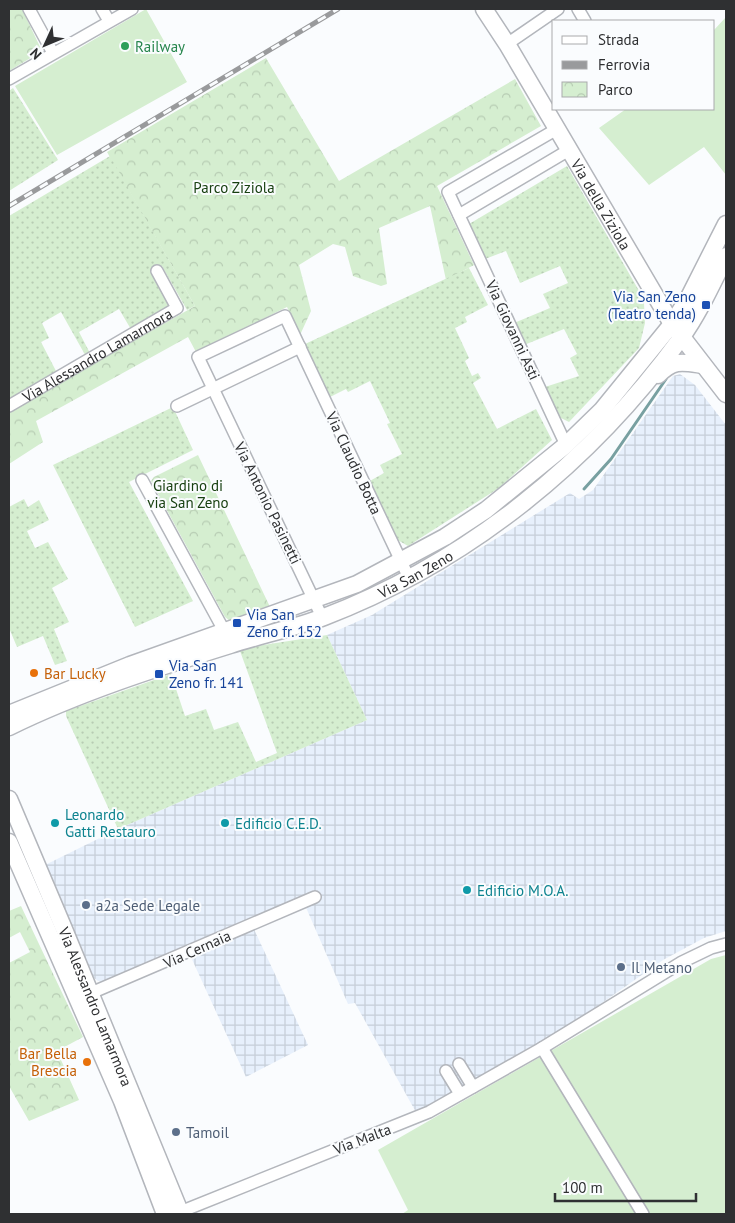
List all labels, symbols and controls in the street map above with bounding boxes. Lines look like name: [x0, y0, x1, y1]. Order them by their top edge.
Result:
north arrow: [20, 20, 70, 70]
legend: [552, 20, 715, 110]
text: Strada: [598, 30, 639, 49]
place label: Railway: [135, 37, 185, 56]
marker: Railway: [119, 40, 131, 52]
text: N: [26, 44, 45, 64]
text: Ferrovia: [598, 55, 650, 74]
text: Parco: [598, 80, 633, 99]
street label: Via della Ziziola: [567, 155, 636, 253]
park label: Parco Ziziola: [193, 178, 275, 197]
street label: Via Giovanni Asti: [481, 276, 544, 383]
place label: Via San Zeno (Teatro tenda): [608, 287, 696, 323]
marker: Via San Zeno (Teatro tenda): [700, 299, 712, 311]
street label: Via Alessandro Lamarmora: [18, 303, 175, 406]
street label: Via Claudio Botta: [322, 408, 386, 517]
street label: Via Antonio Pasinetti: [230, 438, 306, 567]
park label: Giardino di via San Zeno: [147, 476, 229, 512]
street label: Via San Zeno: [374, 546, 456, 602]
place label: Via San Zeno fr. 152: [246, 605, 322, 641]
marker: Via San Zeno fr. 152: [231, 617, 243, 629]
place label: Via San Zeno fr. 141: [168, 656, 244, 692]
place label: Bar Lucky: [44, 664, 106, 683]
marker: Bar Lucky: [28, 667, 40, 679]
marker: Via San Zeno fr. 141: [153, 668, 165, 680]
place label: Leonardo Gatti Restauro: [65, 805, 156, 841]
place label: Edificio C.E.D.: [235, 814, 322, 833]
marker: Leonardo Gatti Restauro: [49, 817, 61, 829]
marker: Edificio C.E.D.: [219, 817, 231, 829]
place label: Edificio M.O.A.: [477, 881, 569, 900]
marker: Edificio M.O.A.: [461, 884, 473, 896]
place label: a2a Sede Legale: [96, 896, 200, 915]
marker: a2a Sede Legale: [80, 899, 92, 911]
street label: Via Alessandro Lamarmora: [54, 923, 137, 1089]
street label: Via Cernaia: [159, 926, 234, 973]
place label: Il Metano: [631, 958, 692, 977]
marker: Il Metano: [615, 961, 627, 973]
place label: Bar Bella Brescia: [19, 1044, 77, 1080]
marker: Bar Bella Brescia: [81, 1056, 93, 1068]
street label: Via Malta: [330, 1119, 394, 1159]
place label: Tamoil: [186, 1123, 229, 1142]
marker: Tamoil: [170, 1126, 182, 1138]
scale bar: [555, 1170, 696, 1202]
text: 100 m: [562, 1178, 603, 1197]

